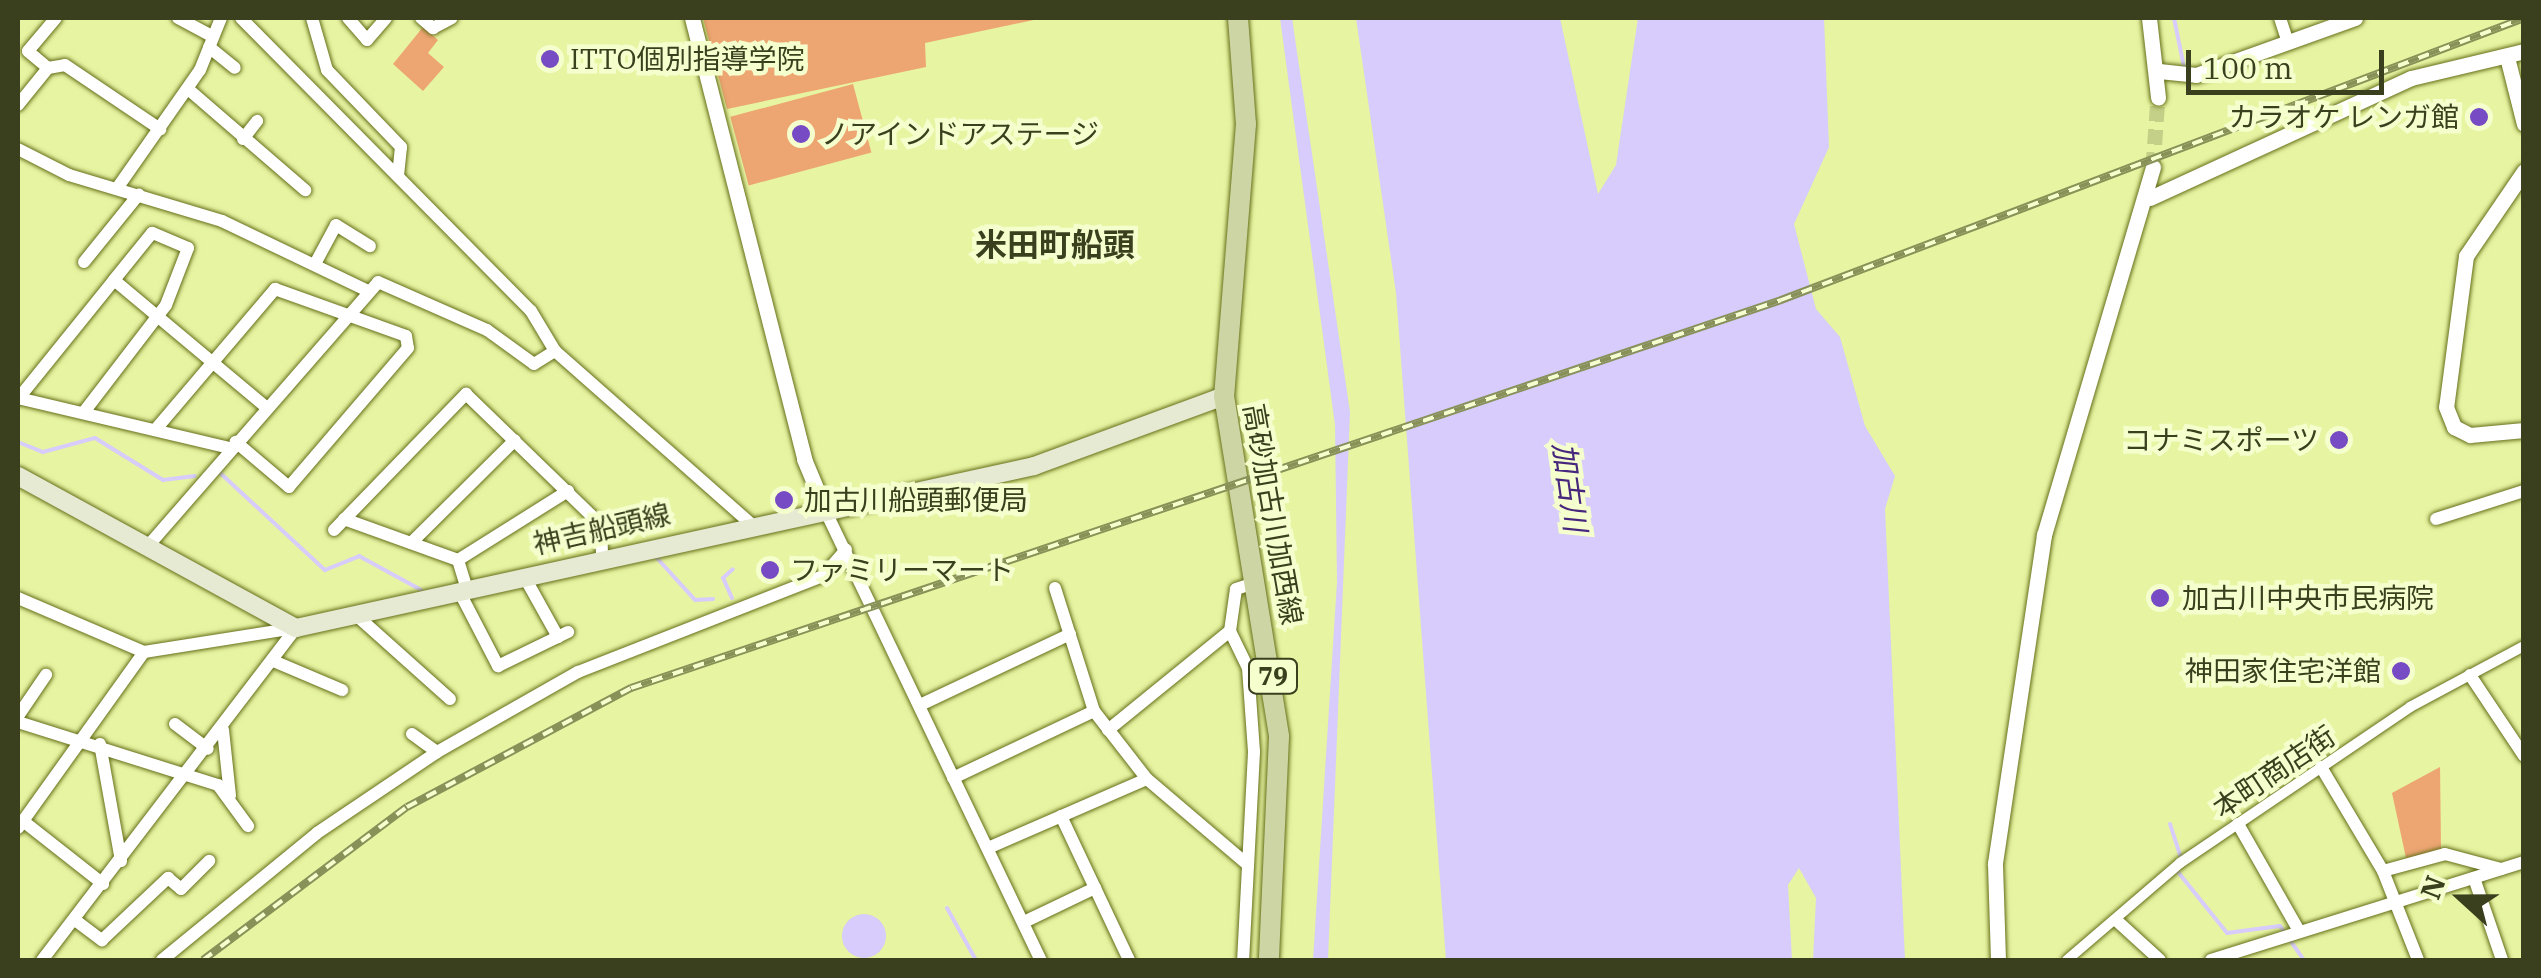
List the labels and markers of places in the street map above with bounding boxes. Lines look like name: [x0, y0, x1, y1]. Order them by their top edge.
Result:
place label: ITTO個別指導学院: [570, 42, 805, 76]
marker: ITTO個別指導学院: [539, 48, 561, 70]
place label: カラオケ レンガ館: [2229, 100, 2459, 134]
marker: カラオケ レンガ館: [2468, 106, 2490, 128]
place label: ノアインドアステージ: [821, 117, 1101, 151]
marker: ノアインドアステージ: [790, 123, 812, 145]
place label: コナミスポーツ: [2123, 423, 2319, 457]
marker: コナミスポーツ: [2328, 429, 2350, 451]
place label: 加古川船頭郵便局: [804, 483, 1028, 517]
marker: 加古川船頭郵便局: [773, 489, 795, 511]
place label: ファミリーマート: [790, 553, 1014, 587]
marker: ファミリーマート: [759, 559, 781, 581]
place label: 加古川中央市民病院: [2182, 581, 2434, 615]
marker: 加古川中央市民病院: [2147, 585, 2173, 611]
place label: 神田家住宅洋館: [2185, 654, 2381, 688]
marker: 神田家住宅洋館: [2390, 660, 2412, 682]

